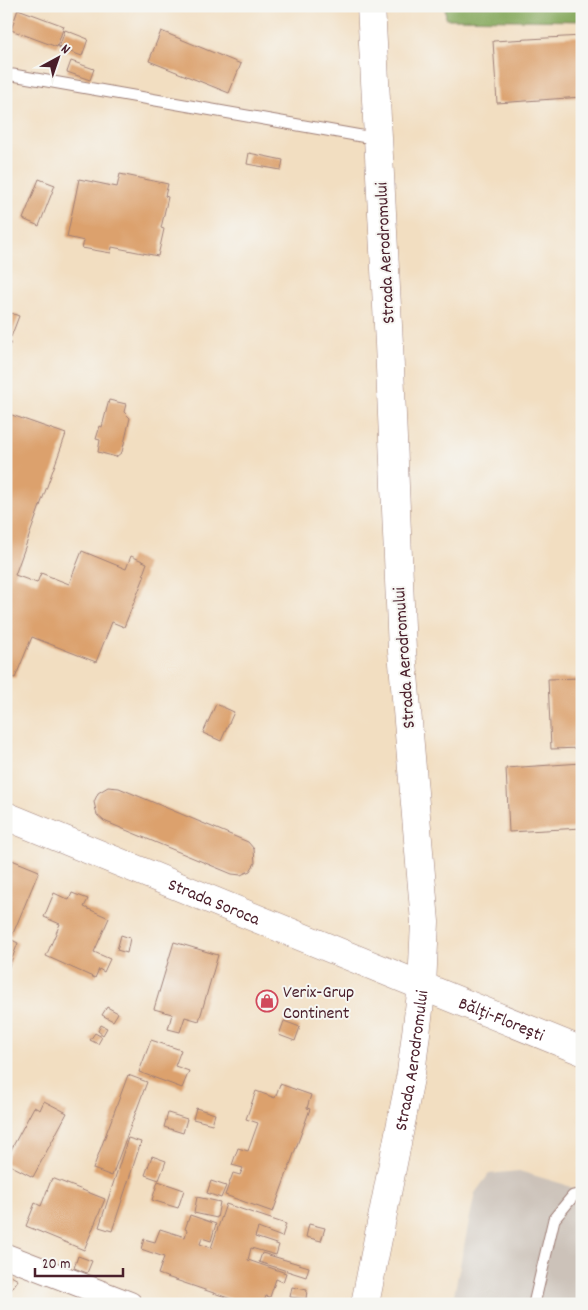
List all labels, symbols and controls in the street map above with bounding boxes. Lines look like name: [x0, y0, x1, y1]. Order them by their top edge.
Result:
north arrow: [32, 32, 82, 82]
text: N: [56, 40, 74, 60]
street label: Strada Aerodromului: [370, 181, 403, 324]
street label: Strada Aerodromului: [388, 586, 423, 729]
street label: Strada Soroca: [164, 873, 264, 934]
place label: Verix-Grup Continent: [283, 981, 354, 1027]
shop icon: Verix-Grup Continent: [255, 989, 279, 1013]
street label: Strada Aerodromului: [390, 989, 436, 1133]
street label: Bălți-Florești: [454, 992, 547, 1049]
scale bar: [35, 1245, 122, 1277]
text: 20 m: [42, 1254, 70, 1276]

